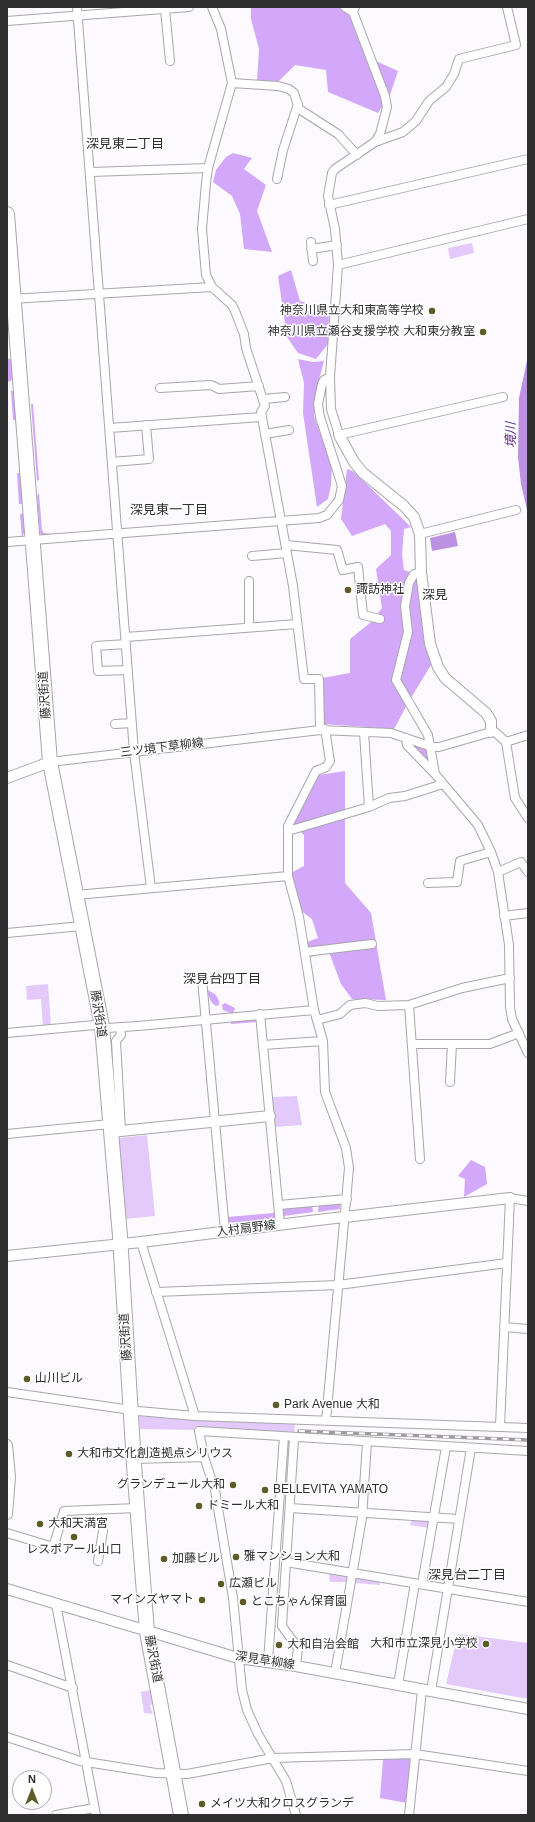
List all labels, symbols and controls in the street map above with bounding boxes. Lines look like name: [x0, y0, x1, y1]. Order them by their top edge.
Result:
district label: 深見東二丁目: [86, 136, 164, 152]
place label: 神奈川県立大和東高等学校: [280, 304, 424, 318]
marker: 神奈川県立大和東高等学校: [427, 306, 437, 316]
place label: 神奈川県立瀬谷支援学校 大和東分教室: [268, 325, 475, 339]
marker: 神奈川県立瀬谷支援学校 大和東分教室: [478, 327, 488, 337]
water label: 境川: [503, 422, 519, 448]
district label: 深見東一丁目: [130, 502, 208, 518]
place label: 諏訪神社: [356, 583, 404, 597]
marker: 諏訪神社: [343, 585, 353, 595]
district label: 深見: [422, 587, 448, 603]
street label: 藤沢街道: [36, 671, 54, 719]
street label: 三ツ境下草柳線: [119, 736, 205, 760]
district label: 深見台四丁目: [183, 971, 261, 987]
street label: 藤沢街道: [87, 989, 109, 1039]
street label: 入村扇野線: [215, 1218, 277, 1240]
street label: 藤沢街道: [117, 1313, 135, 1361]
place label: 山川ビル: [35, 1372, 83, 1386]
marker: 山川ビル: [22, 1374, 32, 1384]
place label: Park Avenue 大和: [284, 1398, 380, 1412]
marker: Park Avenue 大和: [271, 1400, 281, 1410]
place label: 大和市文化創造拠点シリウス: [77, 1447, 233, 1461]
marker: 大和市文化創造拠点シリウス: [64, 1449, 74, 1459]
place label: グランデュール大和: [117, 1478, 225, 1492]
marker: グランデュール大和: [228, 1480, 238, 1490]
place label: BELLEVITA YAMATO: [273, 1483, 388, 1497]
marker: BELLEVITA YAMATO: [260, 1485, 270, 1495]
place label: ドミール大和: [207, 1499, 279, 1513]
marker: ドミール大和: [194, 1501, 204, 1511]
place label: 大和天満宮: [48, 1517, 108, 1531]
marker: 大和天満宮: [35, 1519, 45, 1529]
marker: レスポアール山口: [69, 1532, 79, 1542]
place label: レスポアール山口: [26, 1543, 122, 1557]
place label: 雅マンション大和: [244, 1550, 340, 1564]
place label: 加藤ビル: [172, 1552, 220, 1566]
marker: 雅マンション大和: [231, 1552, 241, 1562]
marker: 加藤ビル: [159, 1554, 169, 1564]
district label: 深見台二丁目: [428, 1567, 506, 1583]
place label: 広瀬ビル: [229, 1577, 277, 1591]
marker: 広瀬ビル: [216, 1579, 226, 1589]
place label: マインズヤマト: [110, 1593, 194, 1607]
marker: マインズヤマト: [197, 1595, 207, 1605]
place label: とこちゃん保育園: [251, 1595, 347, 1609]
marker: とこちゃん保育園: [238, 1597, 248, 1607]
street label: 藤沢街道: [141, 1634, 165, 1684]
place label: 大和市立深見小学校: [370, 1637, 478, 1651]
place label: 大和自治会館: [287, 1638, 359, 1652]
marker: 大和市立深見小学校: [481, 1639, 491, 1649]
marker: 大和自治会館: [274, 1640, 284, 1650]
street label: 深見草柳線: [234, 1649, 296, 1673]
north arrow: [12, 1770, 52, 1810]
text: N: [28, 1773, 36, 1785]
place label: メイツ大和クロスグランデ: [210, 1797, 354, 1811]
marker: メイツ大和クロスグランデ: [197, 1799, 207, 1809]

